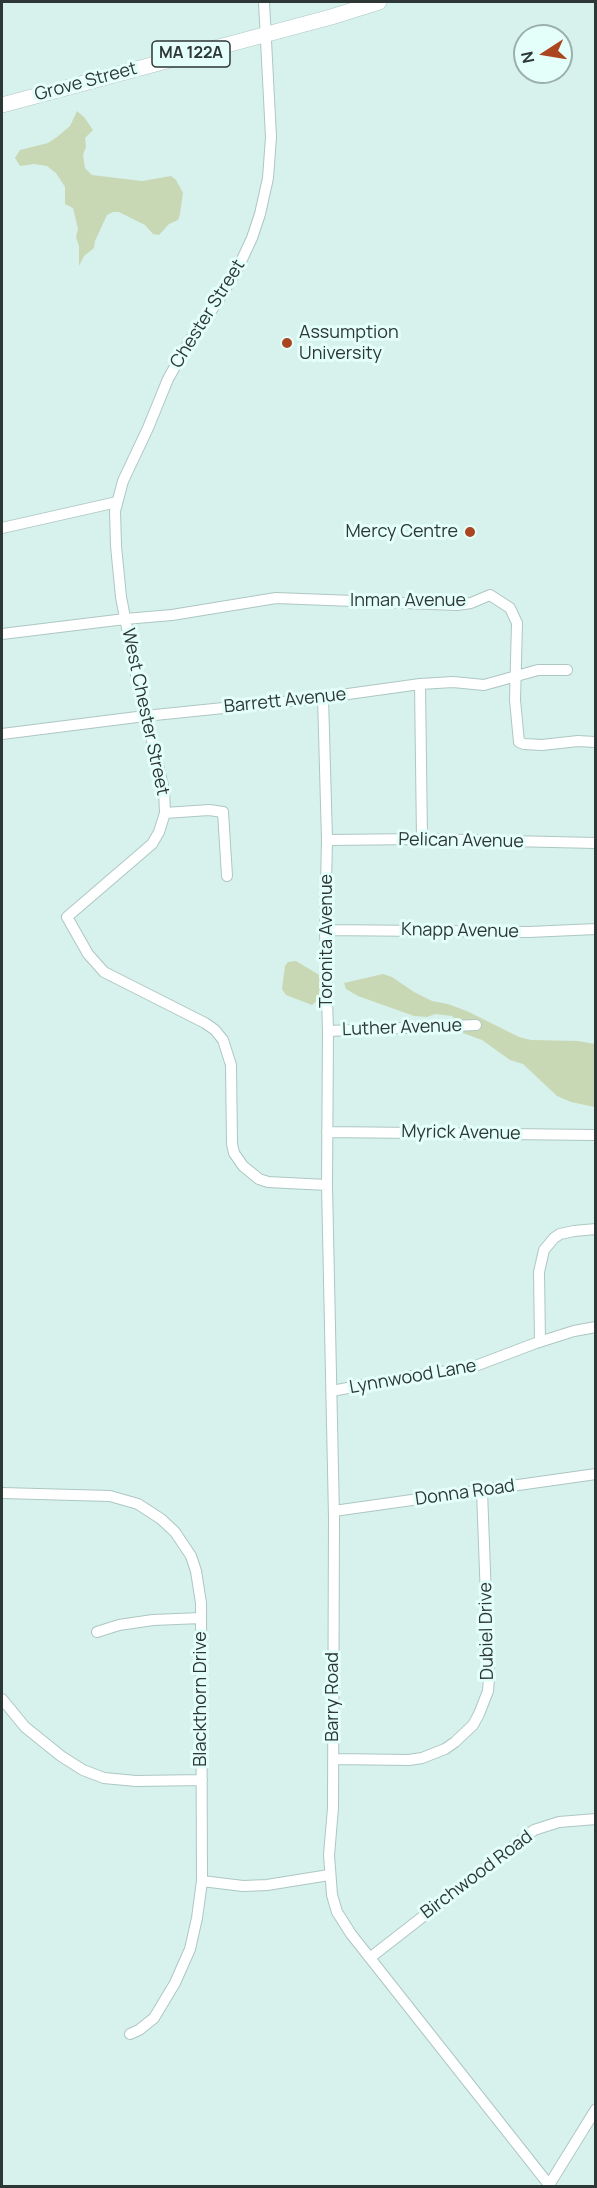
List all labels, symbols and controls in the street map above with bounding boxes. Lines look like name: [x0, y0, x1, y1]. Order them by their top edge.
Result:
north arrow: [513, 24, 573, 84]
road number: MA 122A: [152, 41, 230, 67]
text: N: [515, 49, 539, 65]
street label: Grove Street: [32, 58, 140, 106]
street label: Chester Street: [166, 256, 250, 372]
place label: Assumption University: [299, 322, 399, 364]
marker: Assumption University: [280, 336, 294, 350]
place label: Mercy Centre: [345, 521, 458, 543]
marker: Mercy Centre: [463, 525, 477, 539]
street label: Inman Avenue: [350, 590, 466, 612]
street label: West Chester Street: [117, 626, 173, 798]
street label: Barrett Avenue: [223, 684, 347, 718]
street label: Pelican Avenue: [398, 829, 524, 853]
street label: Toronita Avenue: [316, 874, 338, 1008]
street label: Knapp Avenue: [401, 919, 519, 943]
street label: Luther Avenue: [342, 1015, 462, 1041]
street label: Myrick Avenue: [401, 1121, 521, 1145]
street label: Lynnwood Lane: [348, 1355, 478, 1399]
street label: Donna Road: [414, 1475, 516, 1511]
street label: Dubiel Drive: [475, 1582, 499, 1680]
street label: Blackthorn Drive: [190, 1631, 212, 1767]
street label: Barry Road: [322, 1652, 344, 1742]
street label: Birchwood Road: [417, 1826, 537, 1924]

